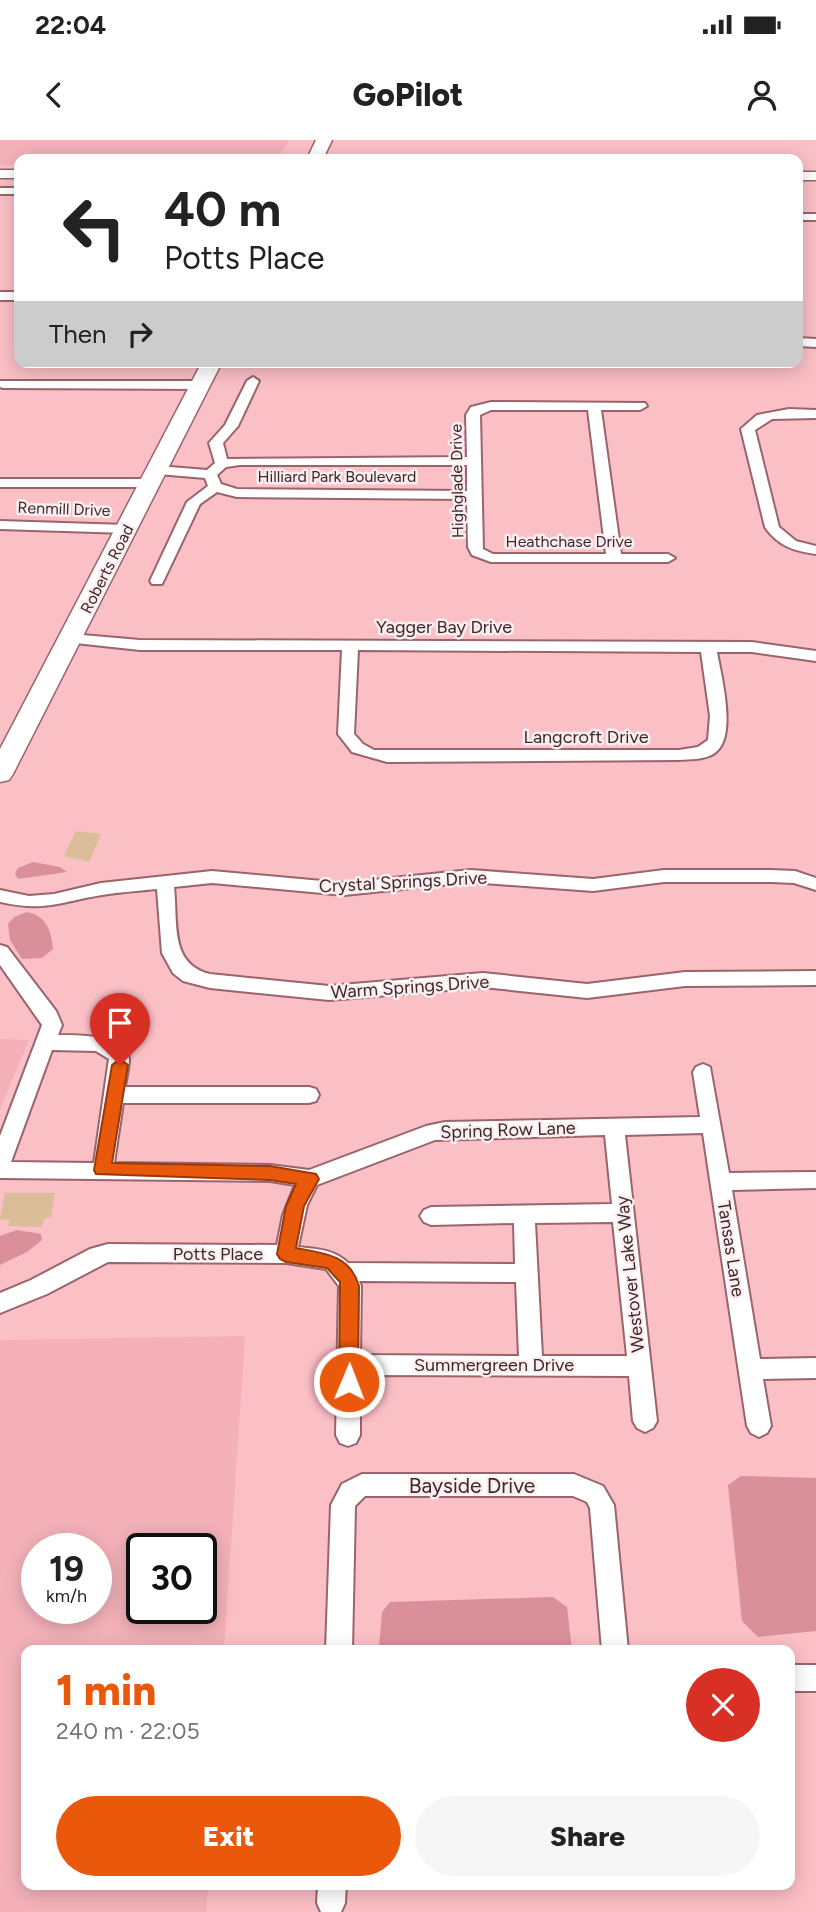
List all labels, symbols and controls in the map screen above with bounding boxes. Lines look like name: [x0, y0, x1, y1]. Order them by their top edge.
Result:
text: 22:04: [35, 9, 106, 41]
icon: back: [35, 76, 73, 114]
text: GoPilot: [353, 76, 463, 114]
icon: person: [743, 76, 781, 114]
text: 40 m: [164, 179, 281, 238]
icon: left: [49, 182, 140, 273]
text: Potts Place: [164, 239, 324, 277]
icon: right: [121, 315, 159, 353]
text: Then: [49, 318, 107, 350]
street label: Highglade Drive: [447, 423, 467, 538]
street label: Hilliard Park Boulevard: [258, 467, 416, 486]
street label: Renmill Drive: [17, 498, 111, 520]
street label: Roberts Road: [76, 521, 138, 617]
street label: Heathchase Drive: [506, 532, 633, 551]
street label: Yagger Bay Drive: [376, 616, 512, 638]
street label: Langcroft Drive: [524, 726, 649, 748]
street label: Crystal Springs Drive: [318, 867, 488, 897]
street label: Warm Springs Drive: [330, 970, 490, 1004]
pin: [90, 993, 150, 1065]
icon: arrive: [101, 1004, 139, 1042]
street label: Spring Row Lane: [440, 1117, 576, 1143]
street label: Westover Lake Way: [611, 1194, 649, 1354]
street label: Tansas Lane: [713, 1199, 749, 1299]
street label: Potts Place: [173, 1243, 263, 1265]
position arrow: [312, 1345, 386, 1419]
street label: Summergreen Drive: [414, 1354, 574, 1376]
street label: Bayside Drive: [409, 1473, 535, 1498]
speed limit sign: 30: [126, 1533, 217, 1624]
text: 19: [49, 1548, 84, 1590]
text: km/h: [46, 1585, 87, 1607]
text: 1 min: [56, 1665, 156, 1716]
button: close: [686, 1668, 760, 1742]
text: 240 m · 22:05: [56, 1717, 200, 1745]
button: Exit: [56, 1796, 401, 1876]
button: Share: [415, 1796, 760, 1876]

